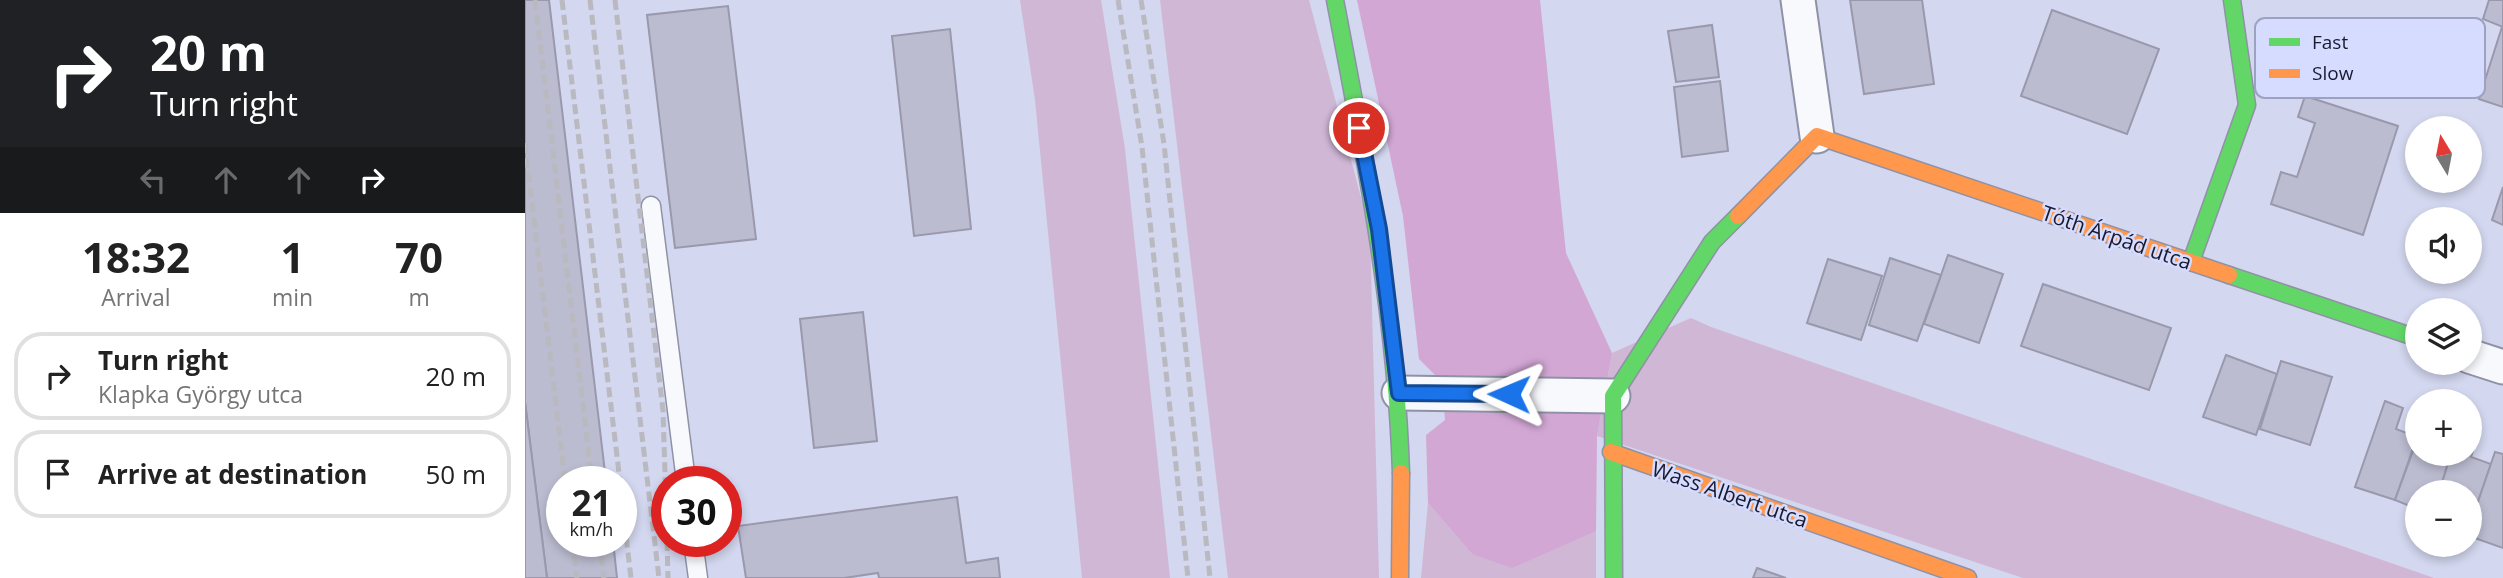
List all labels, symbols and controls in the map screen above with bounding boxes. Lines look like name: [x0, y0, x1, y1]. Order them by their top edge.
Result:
legend: [2255, 18, 2485, 98]
text: 20 m: [150, 19, 267, 85]
icon: right: [35, 28, 126, 119]
text: Fast: [2312, 29, 2348, 55]
text: Slow: [2312, 60, 2354, 86]
text: Turn right: [150, 82, 298, 125]
pin: [1329, 98, 1389, 158]
icon: arrive: [1340, 109, 1378, 147]
north arrow: [2405, 116, 2481, 192]
map controls: [2405, 116, 2482, 557]
icon: left: [134, 161, 172, 199]
icon: ahead: [207, 161, 245, 199]
icon: ahead: [280, 161, 318, 199]
icon: right: [353, 161, 391, 199]
street label: Tóth Árpád utca: [2038, 198, 2196, 276]
button: sound: [2405, 207, 2482, 284]
text: 18:32: [82, 228, 190, 285]
text: 1: [280, 228, 305, 285]
text: 70: [395, 228, 443, 285]
text: Arrival: [101, 281, 171, 313]
text: min: [272, 281, 313, 313]
text: m: [408, 281, 430, 313]
button: layers: [2405, 298, 2482, 375]
text: Turn right: [98, 342, 229, 378]
icon: right: [39, 357, 77, 395]
position arrow: [1472, 357, 1546, 431]
text: 20 m: [425, 358, 486, 394]
text: Klapka György utca: [98, 378, 303, 410]
button: +: [2405, 389, 2482, 466]
street label: Wass Albert utca: [1648, 454, 1812, 534]
icon: arrive: [39, 455, 77, 493]
text: Arrive at destination: [98, 456, 367, 492]
text: 50 m: [425, 456, 486, 492]
speed limit sign: 30: [651, 466, 742, 557]
text: 21: [571, 479, 612, 526]
button: −: [2405, 480, 2482, 557]
text: km/h: [570, 517, 613, 541]

